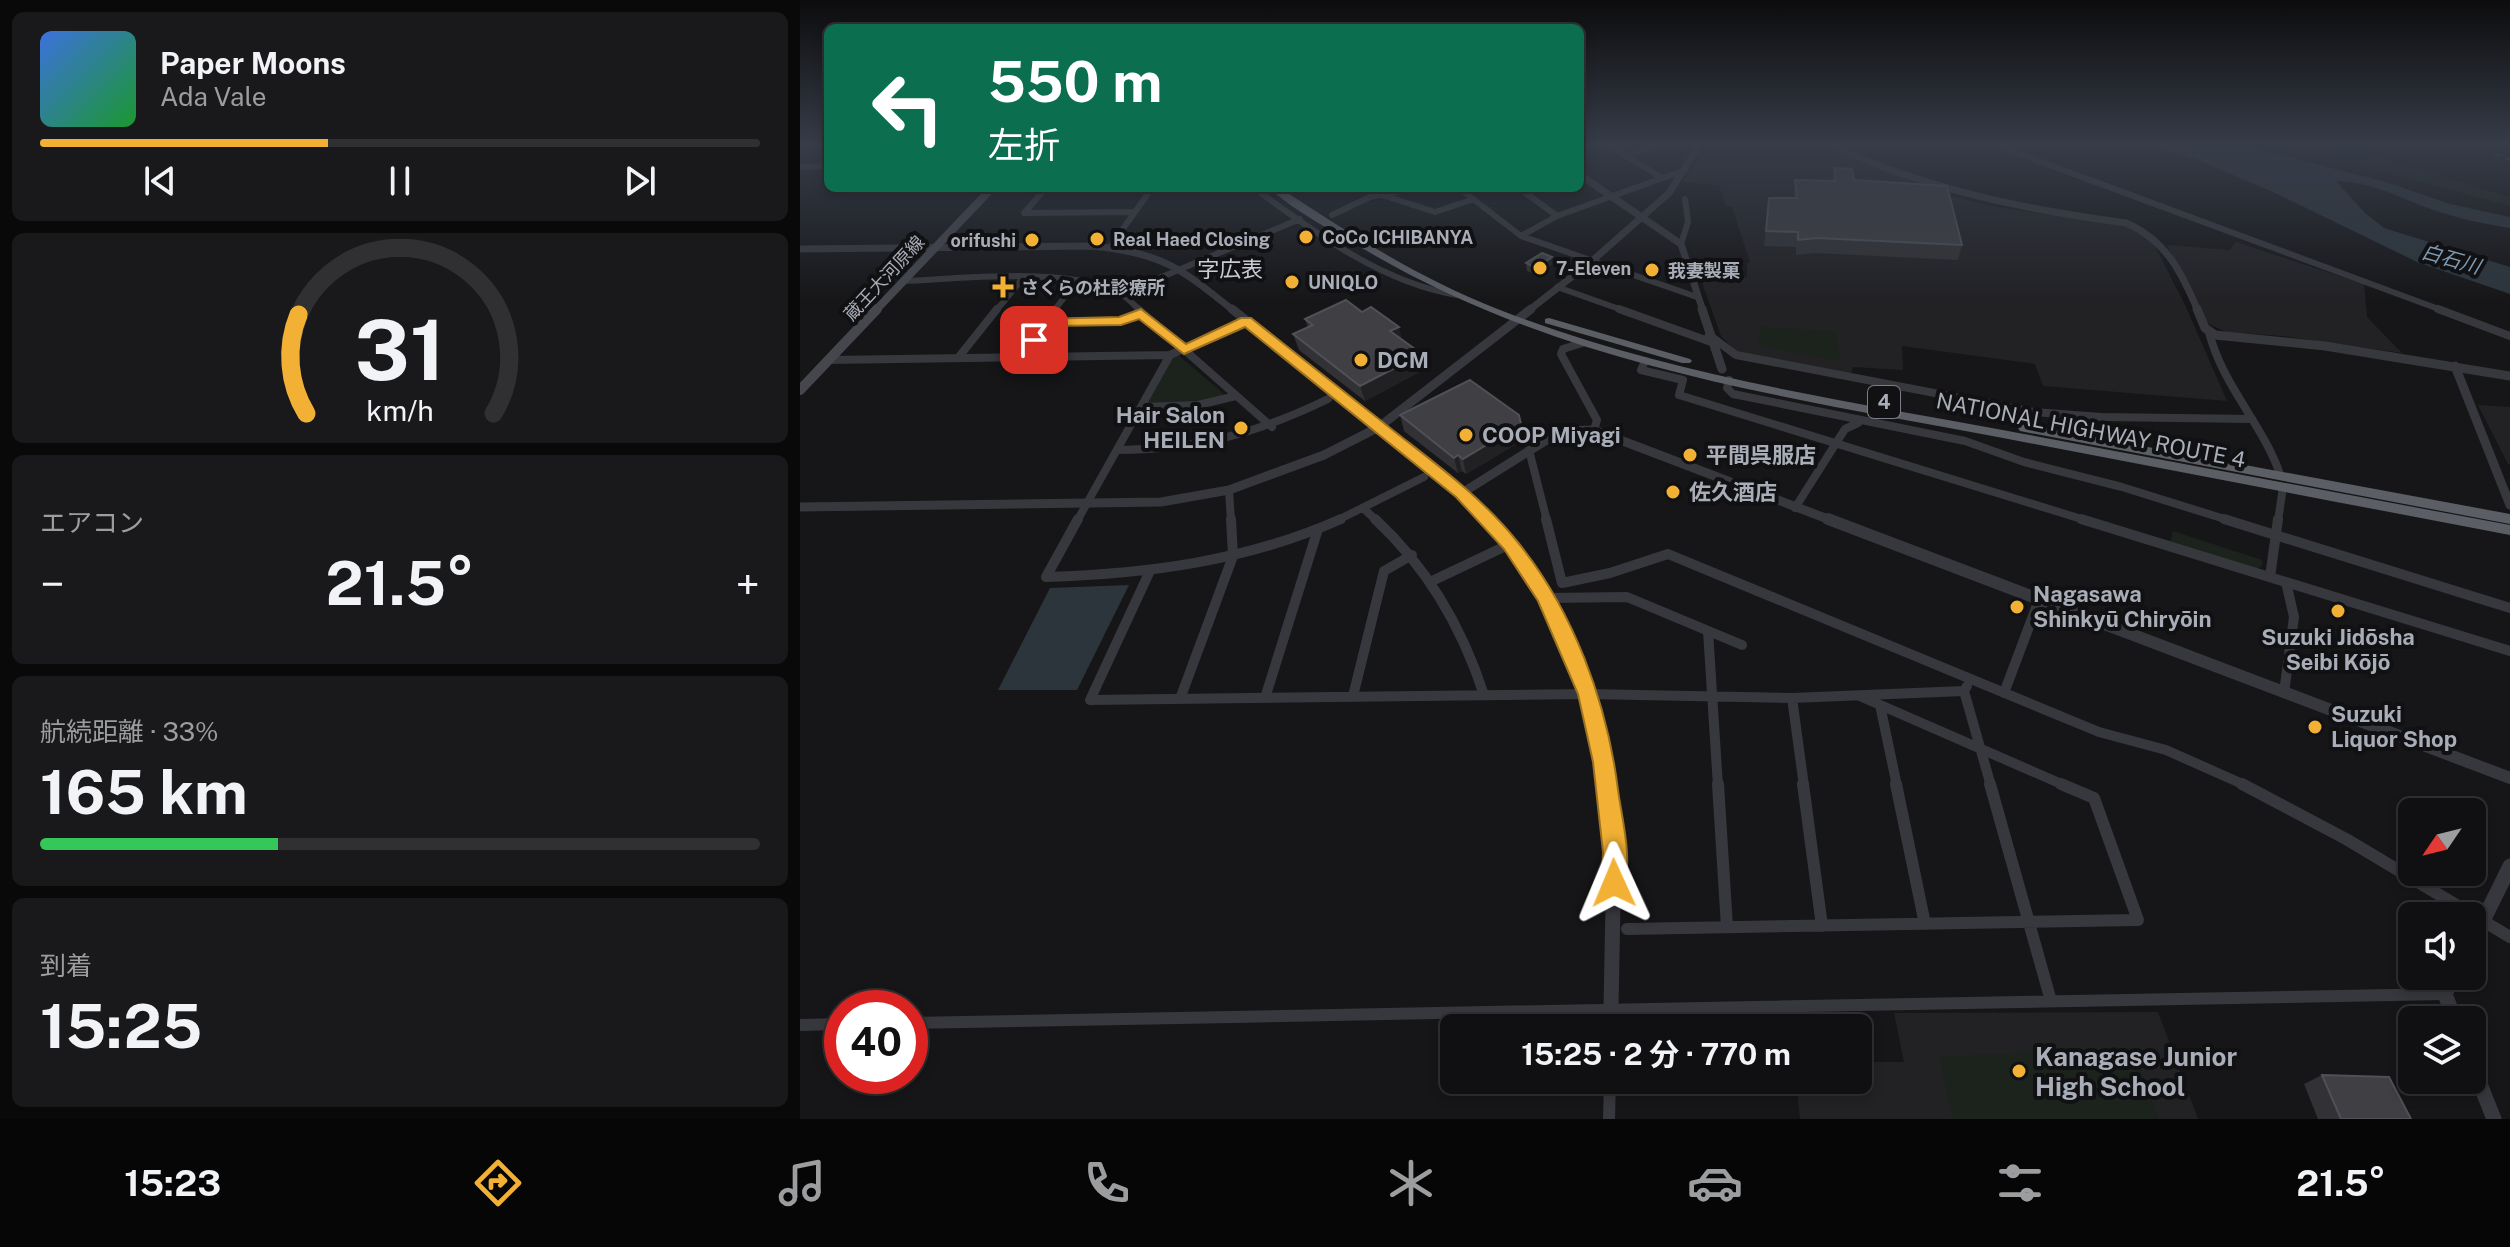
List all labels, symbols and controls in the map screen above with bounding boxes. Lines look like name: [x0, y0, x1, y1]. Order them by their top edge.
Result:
text: Paper Moons: [160, 45, 346, 81]
text: 550 m: [988, 49, 1162, 115]
icon: left: [856, 56, 960, 160]
text: Ada Vale: [160, 81, 266, 112]
text: 左折: [988, 124, 1060, 166]
icon: previous: [138, 159, 182, 203]
icon: pause: [378, 159, 422, 203]
icon: next: [618, 159, 662, 203]
place label: CoCo ICHIBANYA: [1322, 227, 1473, 248]
marker: CoCo ICHIBANYA: [1297, 228, 1315, 246]
place label: Real Haed Closing: [1113, 229, 1270, 250]
place label: orifushi: [951, 230, 1016, 251]
marker: Real Haed Closing: [1088, 230, 1106, 248]
street label: 蔵王大河原線: [839, 231, 929, 325]
marker: orifushi: [1023, 231, 1041, 249]
water label: 白石川: [2419, 239, 2485, 279]
district label: 字広表: [1197, 256, 1263, 282]
place label: 7-Eleven: [1556, 258, 1631, 279]
marker: 7-Eleven: [1531, 259, 1549, 277]
place label: 我妻製菓: [1668, 260, 1740, 281]
marker: 我妻製菓: [1643, 261, 1661, 279]
place label: UNIQLO: [1308, 272, 1378, 293]
marker: UNIQLO: [1283, 273, 1301, 291]
marker: さくらの杜診療所: [992, 276, 1014, 298]
place label: さくらの杜診療所: [1021, 277, 1165, 298]
text: 31: [355, 301, 445, 399]
pin: [1000, 306, 1068, 374]
icon: arrive: [1012, 318, 1056, 362]
place label: DCM: [1377, 347, 1429, 373]
marker: DCM: [1352, 351, 1370, 369]
road number: 4: [1868, 386, 1900, 418]
street label: NATIONAL HIGHWAY ROUTE 4: [1934, 387, 2248, 473]
text: km/h: [366, 394, 434, 427]
place label: Hair Salon HEILEN: [1116, 402, 1225, 453]
marker: Hair Salon HEILEN: [1232, 419, 1250, 437]
place label: COOP Miyagi: [1482, 422, 1621, 448]
marker: COOP Miyagi: [1457, 426, 1475, 444]
place label: 平間呉服店: [1706, 442, 1816, 468]
marker: 平間呉服店: [1681, 446, 1699, 464]
place label: 佐久酒店: [1689, 479, 1777, 505]
marker: 佐久酒店: [1664, 483, 1682, 501]
text: エアコン: [40, 507, 144, 538]
text: 21.5°: [326, 548, 474, 619]
text: −: [40, 558, 64, 610]
text: +: [736, 558, 760, 610]
place label: Nagasawa Shinkyū Chiryōin: [2033, 581, 2212, 632]
marker: Nagasawa Shinkyū Chiryōin: [2008, 598, 2026, 616]
marker: Suzuki Jidōsha Seibi Kōjō: [2329, 602, 2347, 620]
place label: Suzuki Jidōsha Seibi Kōjō: [2261, 624, 2415, 675]
place label: Suzuki Liquor Shop: [2331, 701, 2457, 752]
text: 航続距離 · 33%: [40, 716, 219, 747]
marker: Suzuki Liquor Shop: [2306, 718, 2324, 736]
text: 165 km: [40, 757, 248, 828]
north arrow: [2398, 798, 2486, 886]
map controls: [2398, 798, 2486, 1094]
position arrow: [1572, 841, 1656, 925]
button: sound: [2398, 902, 2486, 990]
text: 到着: [40, 950, 92, 981]
speed limit sign: 40: [824, 990, 928, 1094]
text: 15:25: [40, 991, 202, 1062]
button: layers: [2398, 1006, 2486, 1094]
text: 15:25 · 2 分 · 770 m: [1521, 1036, 1791, 1072]
place label: Kanagase Junior High School: [2035, 1041, 2237, 1102]
marker: Kanagase Junior High School: [2010, 1062, 2028, 1080]
icon: directions: [470, 1155, 526, 1211]
icon: music: [774, 1155, 830, 1211]
icon: phone: [1079, 1155, 1135, 1211]
icon: climate: [1383, 1155, 1439, 1211]
icon: car: [1687, 1155, 1743, 1211]
icon: filters: [1992, 1155, 2048, 1211]
text: 15:23: [124, 1162, 221, 1204]
text: 21.5°: [2296, 1162, 2386, 1204]

